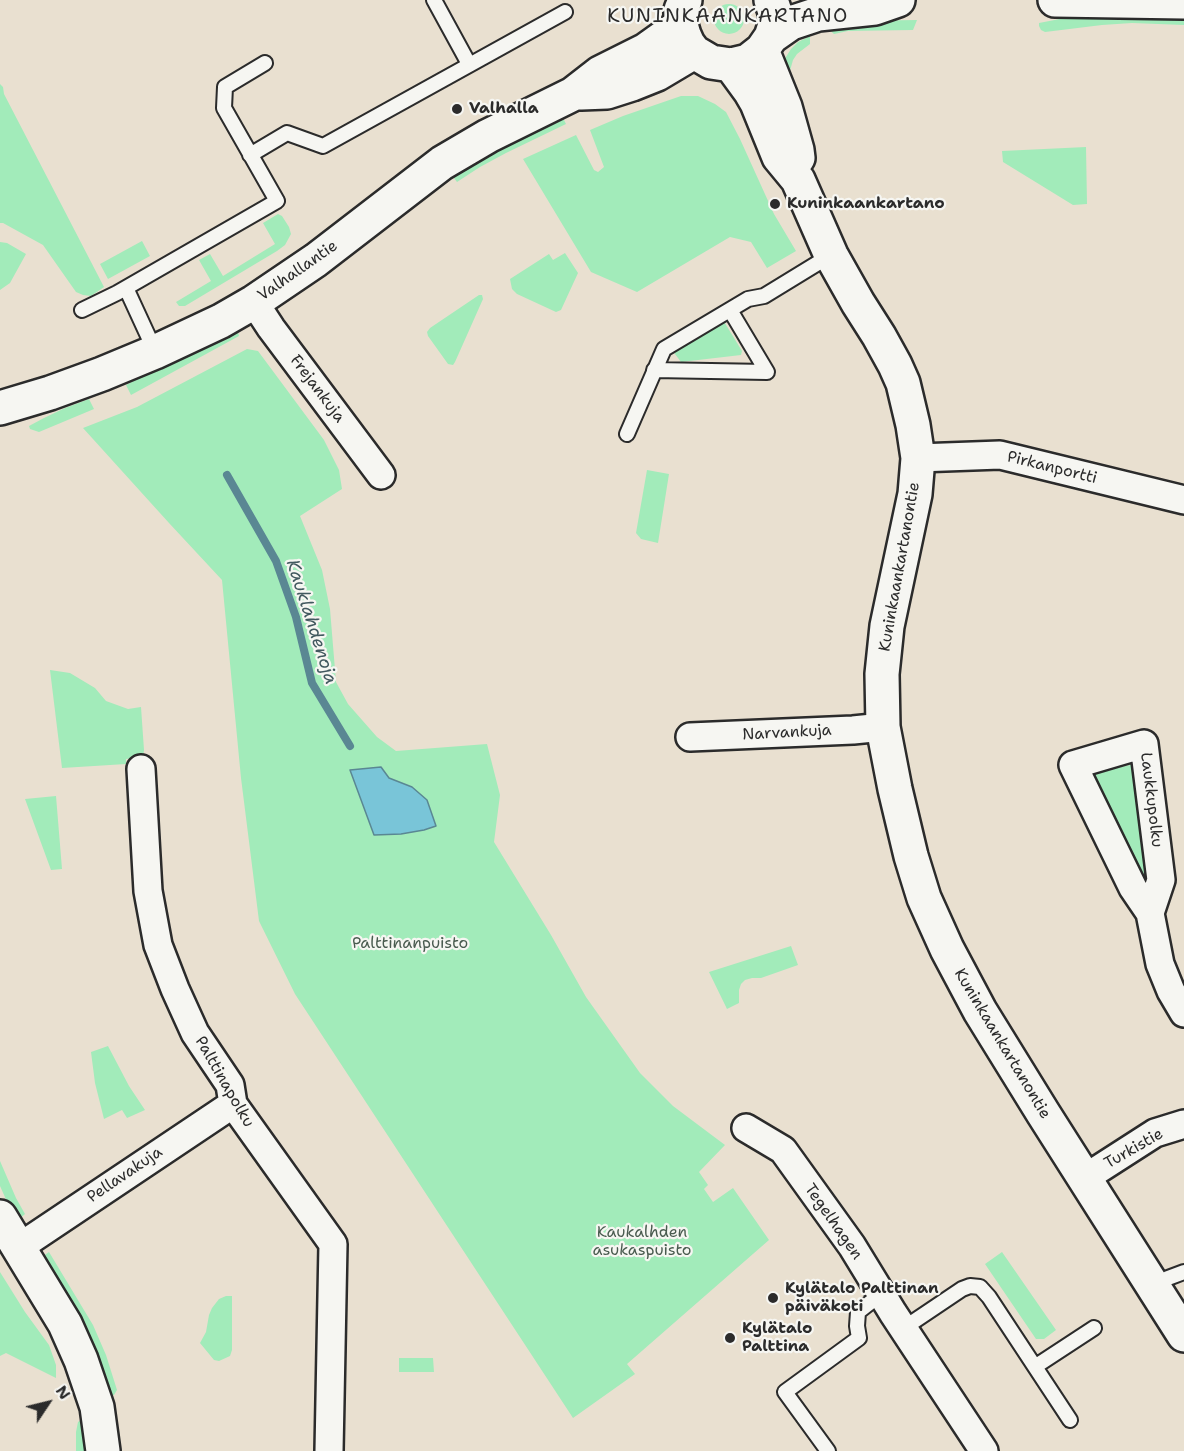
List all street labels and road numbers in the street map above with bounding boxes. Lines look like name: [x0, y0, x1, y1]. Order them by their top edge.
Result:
street label: Valhallantie: [254, 236, 342, 306]
street label: Frejankuja: [285, 351, 349, 427]
street label: Pirkanportti: [1005, 448, 1099, 488]
street label: Kuninkaankartanontie: [876, 481, 924, 653]
street label: Narvankuja: [742, 721, 832, 745]
street label: Laukkupolku: [1136, 751, 1166, 849]
street label: Kuninkaankartanontie: [950, 965, 1054, 1123]
street label: Palttinapolku: [190, 1033, 258, 1131]
street label: Turkistie: [1101, 1124, 1167, 1174]
street label: Pellavakuja: [84, 1143, 166, 1207]
street label: Tegelhagen: [800, 1180, 866, 1264]

